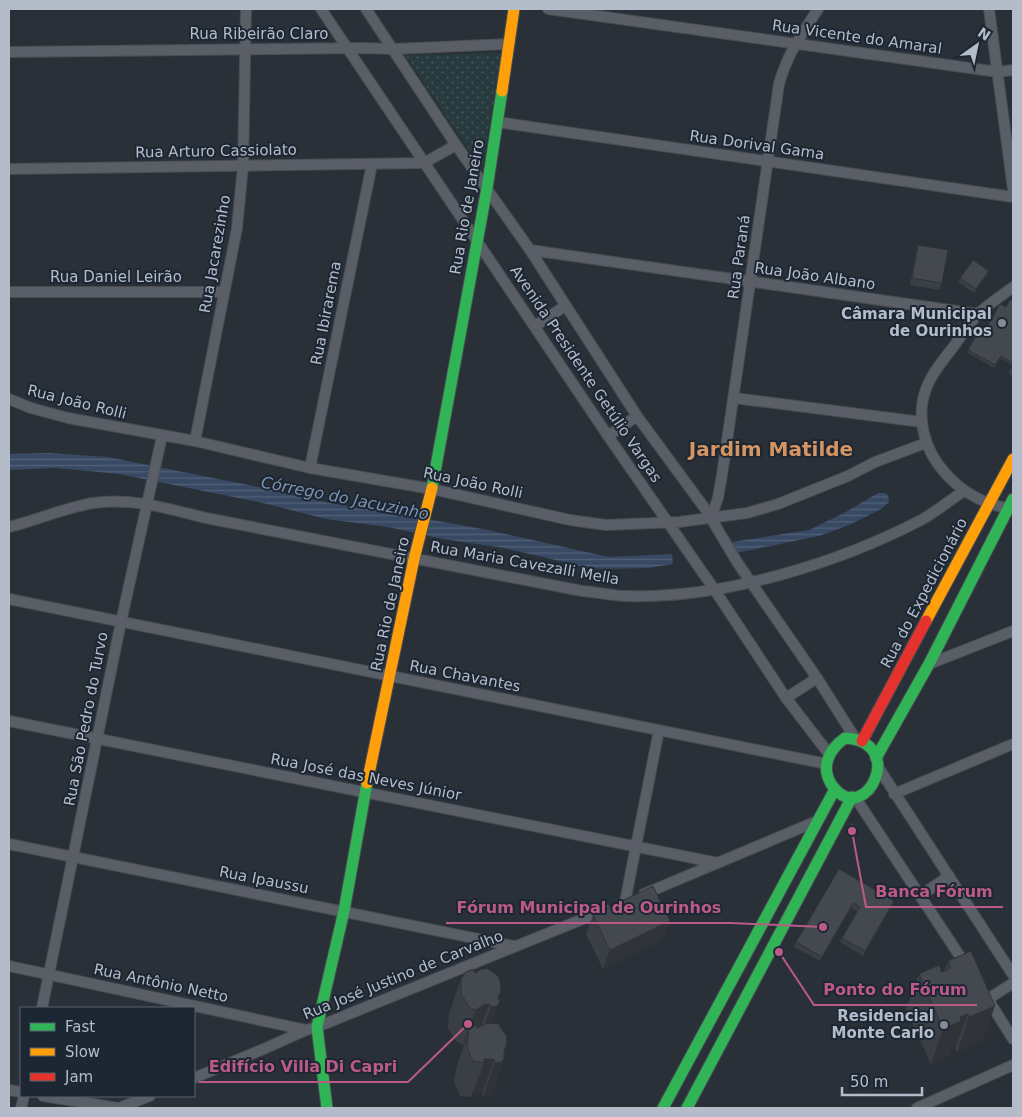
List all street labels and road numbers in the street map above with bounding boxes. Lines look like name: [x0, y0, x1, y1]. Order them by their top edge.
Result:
street label: Rua Vicente do Amaral: [771, 16, 943, 58]
street label: Rua Ribeirão Claro: [190, 25, 328, 43]
street label: Rua Dorival Gama: [688, 127, 826, 163]
street label: Rua Rio de Janeiro: [446, 138, 488, 276]
street label: Rua Arturo Cassiolato: [135, 141, 297, 161]
street label: Rua Jacarezinho: [196, 194, 234, 314]
street label: Rua Paraná: [724, 214, 754, 300]
street label: Rua Ibirarema: [307, 259, 345, 367]
street label: Rua João Albano: [753, 259, 877, 293]
street label: Avenida Presidente Getúlio Vargas: [506, 262, 666, 486]
street label: Rua Daniel Leirão: [50, 268, 182, 286]
street label: Rua João Rolli: [26, 381, 128, 423]
street label: Rua João Rolli: [422, 464, 524, 502]
street label: Rua do Expedicionário: [877, 515, 971, 671]
street label: Rua Rio de Janeiro: [367, 535, 413, 673]
street label: Rua Maria Cavezalli Mella: [429, 538, 621, 588]
street label: Rua São Pedro do Turvo: [60, 630, 112, 808]
street label: Rua Chavantes: [408, 656, 522, 696]
street label: Rua José das Neves Júnior: [269, 750, 464, 805]
street label: Rua Ipaussu: [218, 862, 310, 898]
street label: Rua José Justino de Carvalho: [300, 927, 506, 1023]
street label: Rua Antônio Netto: [92, 960, 230, 1006]

